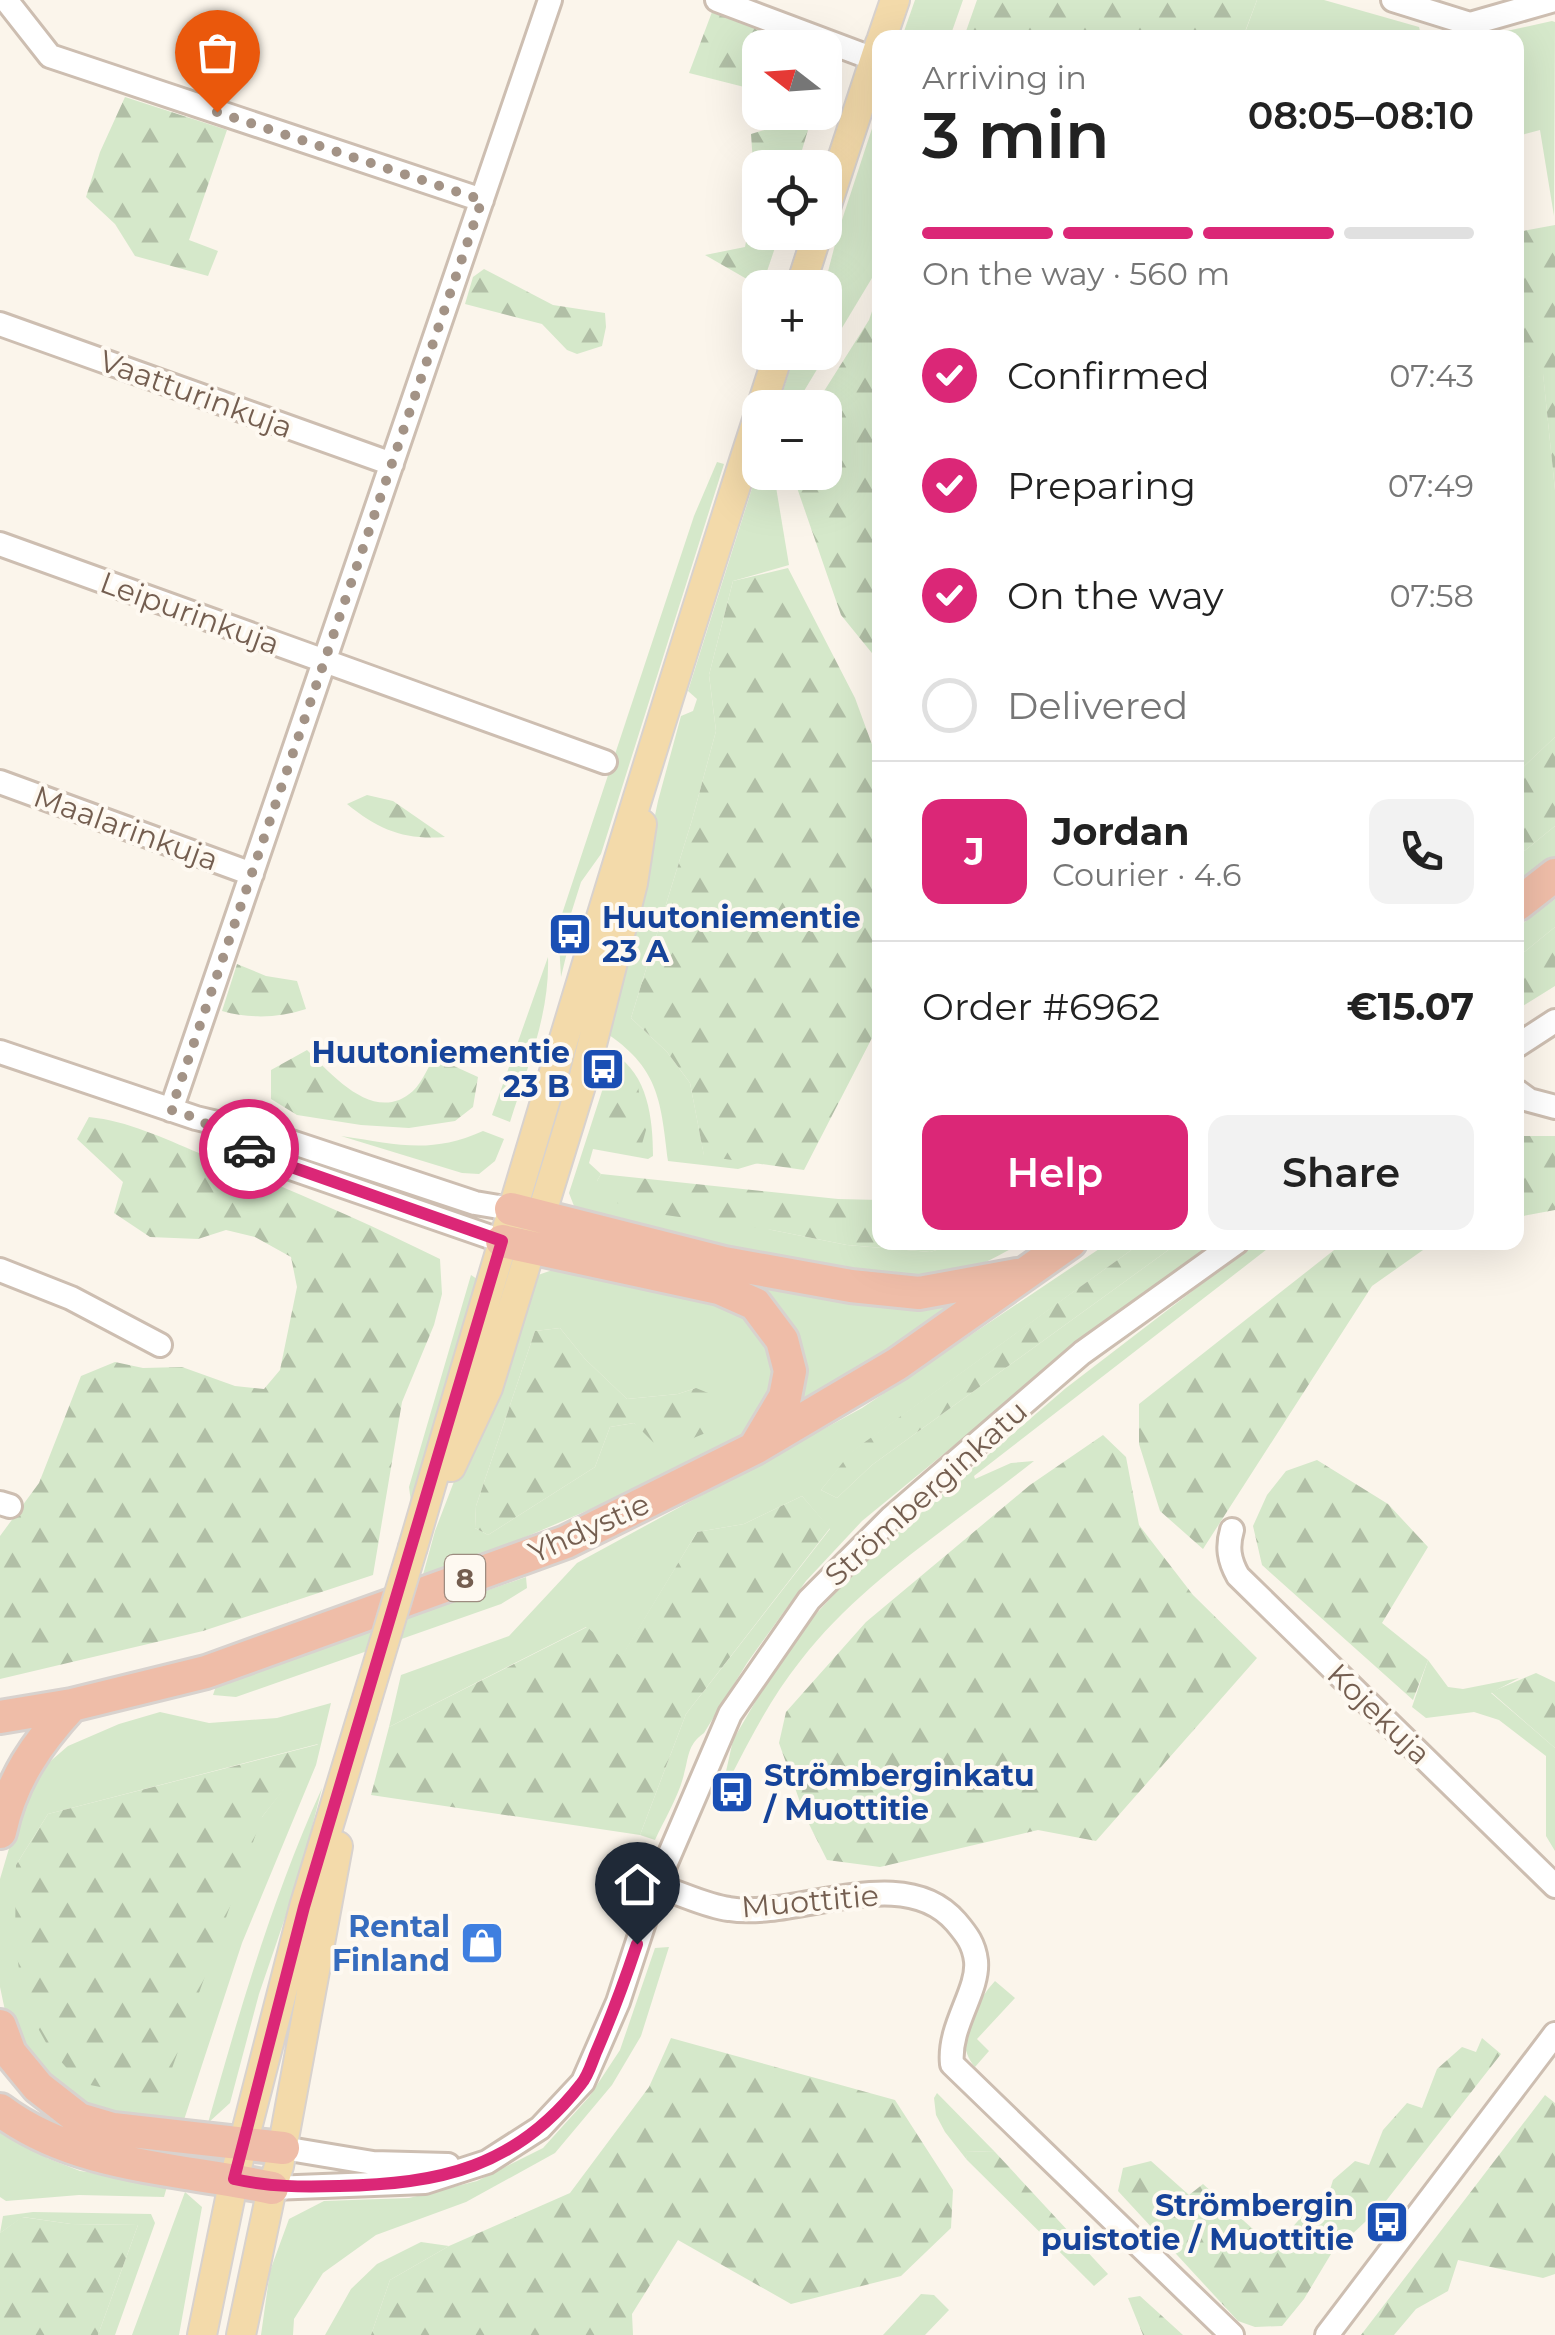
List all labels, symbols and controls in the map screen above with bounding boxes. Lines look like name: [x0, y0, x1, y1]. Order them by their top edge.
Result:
pin: [175, 10, 260, 113]
icon: bag: [190, 25, 245, 80]
north arrow: [742, 30, 842, 130]
map controls: [742, 30, 842, 490]
text: Arriving in: [922, 58, 1087, 97]
text: 08:05–08:10: [1248, 92, 1474, 139]
text: 3 min: [922, 95, 1110, 174]
button: locate: [742, 150, 842, 250]
text: On the way · 560 m: [922, 254, 1230, 293]
button: +: [742, 270, 842, 370]
street label: Vaatturinkuja: [94, 342, 298, 446]
icon: check: [922, 348, 977, 403]
text: Confirmed: [1007, 352, 1210, 399]
text: 07:43: [1389, 356, 1474, 395]
button: −: [742, 390, 842, 490]
icon: check: [922, 458, 977, 513]
text: Preparing: [1007, 462, 1196, 509]
text: 07:49: [1388, 466, 1474, 505]
street label: Leipurinkuja: [95, 563, 285, 663]
icon: check: [922, 568, 977, 623]
text: On the way: [1007, 572, 1224, 619]
text: 07:58: [1390, 576, 1474, 615]
text: Delivered: [1007, 682, 1188, 729]
street label: Maalarinkuja: [29, 777, 223, 879]
button: phone: [1369, 799, 1474, 904]
text: Jordan: [1052, 808, 1190, 855]
text: J: [964, 828, 985, 875]
text: Courier · 4.6: [1052, 855, 1241, 894]
place label: Huutoniementie 23 A: [602, 899, 861, 970]
bus stop icon: Huutoniementie 23 A: [547, 911, 593, 957]
text: Order #6962: [922, 983, 1160, 1030]
text: €15.07: [1347, 983, 1474, 1030]
place label: Huutoniementie 23 B: [311, 1034, 570, 1105]
bus stop icon: Huutoniementie 23 B: [580, 1046, 626, 1092]
courier: [199, 1099, 299, 1199]
button: Help: [922, 1115, 1188, 1230]
button: Share: [1208, 1115, 1474, 1230]
icon: car: [222, 1122, 277, 1177]
street label: Strömberginkatu: [817, 1392, 1035, 1594]
street label: Yhdystie: [523, 1485, 655, 1571]
road number: 8: [445, 1555, 485, 1601]
street label: Kojekuja: [1320, 1656, 1438, 1772]
place label: Strömberginkatu / Muottitie: [763, 1757, 1035, 1828]
bus stop icon: Strömberginkatu / Muottitie: [709, 1769, 755, 1815]
pin: [595, 1842, 680, 1945]
icon: home: [610, 1857, 665, 1912]
street label: Muottitie: [740, 1877, 880, 1925]
place label: Rental Finland: [332, 1908, 450, 1979]
shop icon: Rental Finland: [459, 1920, 505, 1966]
place label: Strömbergin puistotie / Muottitie: [1041, 2187, 1354, 2258]
bus stop icon: Strömbergin puistotie / Muottitie: [1364, 2199, 1410, 2245]

